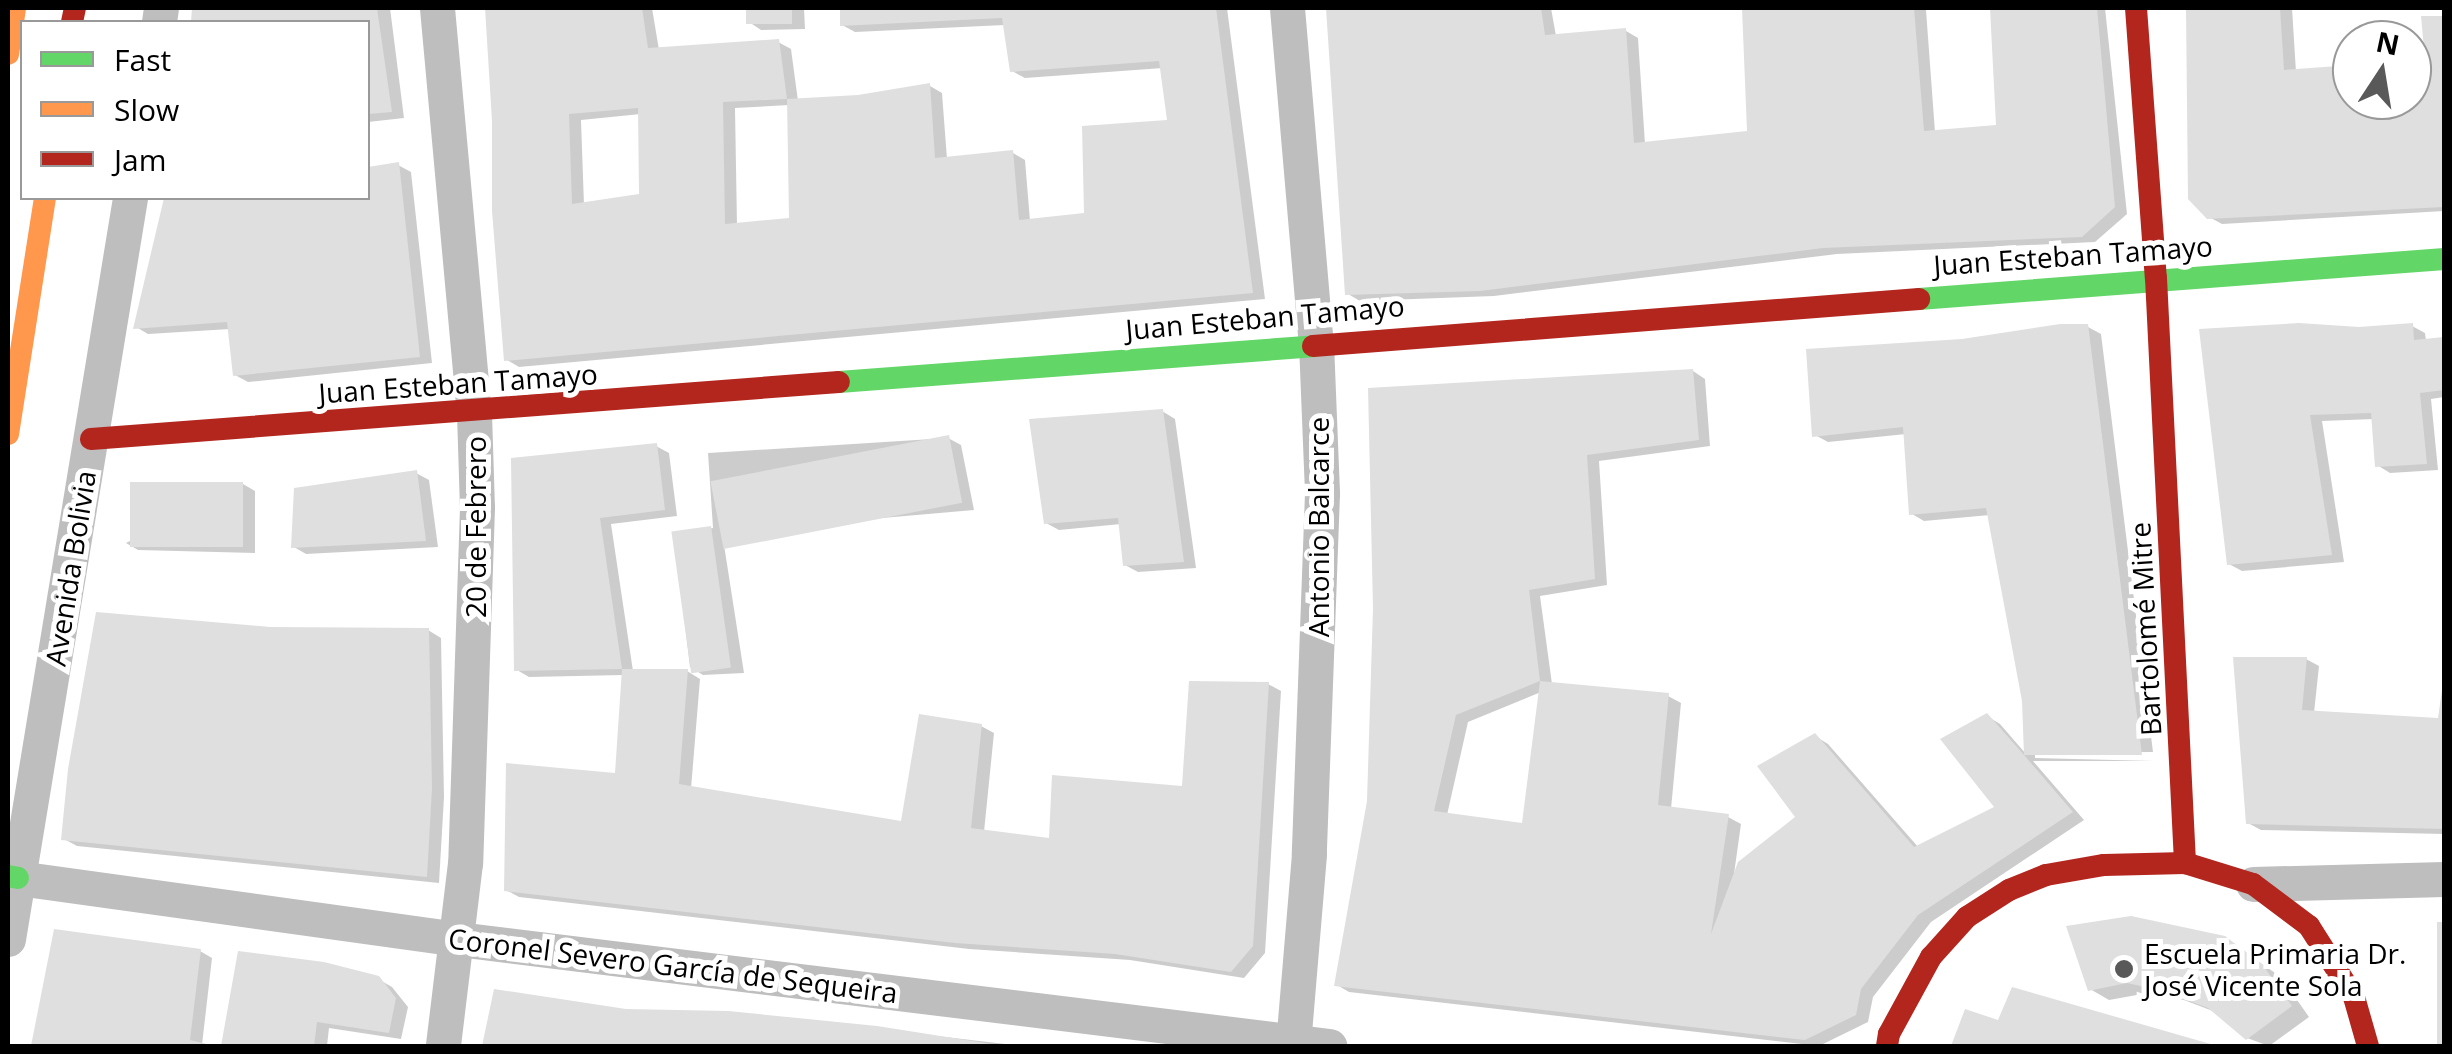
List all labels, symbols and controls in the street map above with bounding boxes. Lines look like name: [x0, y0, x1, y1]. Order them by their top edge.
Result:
legend: [20, 20, 370, 200]
north arrow: [2332, 20, 2432, 120]
text: N: [2373, 22, 2403, 64]
text: Fast: [114, 39, 171, 80]
text: Slow: [114, 89, 179, 130]
text: Jam: [114, 139, 167, 180]
street label: Juan Esteban Tamayo: [1932, 228, 2214, 282]
street label: Juan Esteban Tamayo: [1124, 288, 1406, 346]
street label: Juan Esteban Tamayo: [317, 356, 599, 410]
street label: Antonio Balcarce: [1301, 417, 1335, 637]
street label: 20 de Febrero: [458, 436, 492, 618]
street label: Avenida Bolivia: [38, 468, 102, 668]
street label: Bartolomé Mitre: [2123, 521, 2167, 737]
street label: Coronel Severo García de Sequeira: [446, 921, 900, 1009]
place label: Escuela Primaria Dr. José Vicente Sola: [2144, 936, 2406, 1002]
marker: Escuela Primaria Dr. José Vicente Sola: [2113, 958, 2135, 980]

